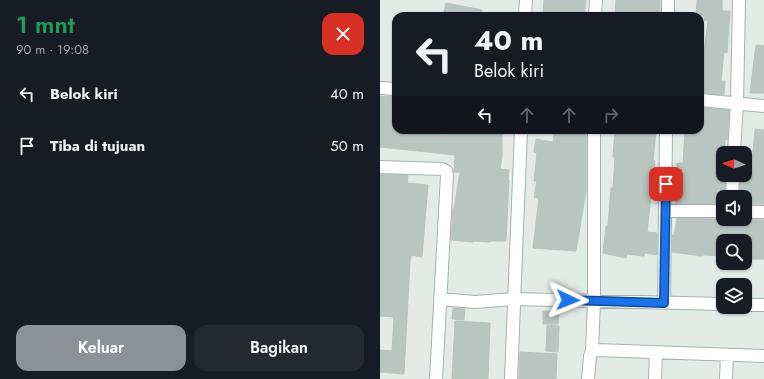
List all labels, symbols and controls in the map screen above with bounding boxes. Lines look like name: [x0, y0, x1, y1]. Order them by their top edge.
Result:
text: 1 mnt: [16, 7, 75, 42]
button: close: [322, 13, 364, 55]
text: 40 m: [474, 20, 543, 61]
icon: left: [408, 28, 460, 80]
text: 90 m · 19:08: [16, 40, 89, 59]
text: Belok kiri: [474, 58, 544, 84]
icon: left: [16, 83, 38, 105]
text: Belok kiri: [50, 83, 118, 105]
text: 40 m: [330, 83, 364, 105]
icon: left: [474, 104, 496, 126]
icon: ahead: [516, 104, 538, 126]
icon: ahead: [558, 104, 580, 126]
icon: right: [600, 104, 622, 126]
icon: arrive: [16, 135, 38, 157]
text: Tiba di tujuan: [50, 135, 145, 157]
text: 50 m: [330, 135, 364, 157]
north arrow: [716, 146, 752, 182]
map controls: [716, 146, 752, 314]
pin: [649, 167, 683, 201]
icon: arrive: [655, 173, 677, 195]
button: sound: [716, 190, 752, 226]
button: search: [716, 234, 752, 270]
button: layers: [716, 278, 752, 314]
position arrow: [547, 279, 589, 321]
button: Keluar: [16, 325, 186, 371]
button: Bagikan: [194, 325, 364, 371]

